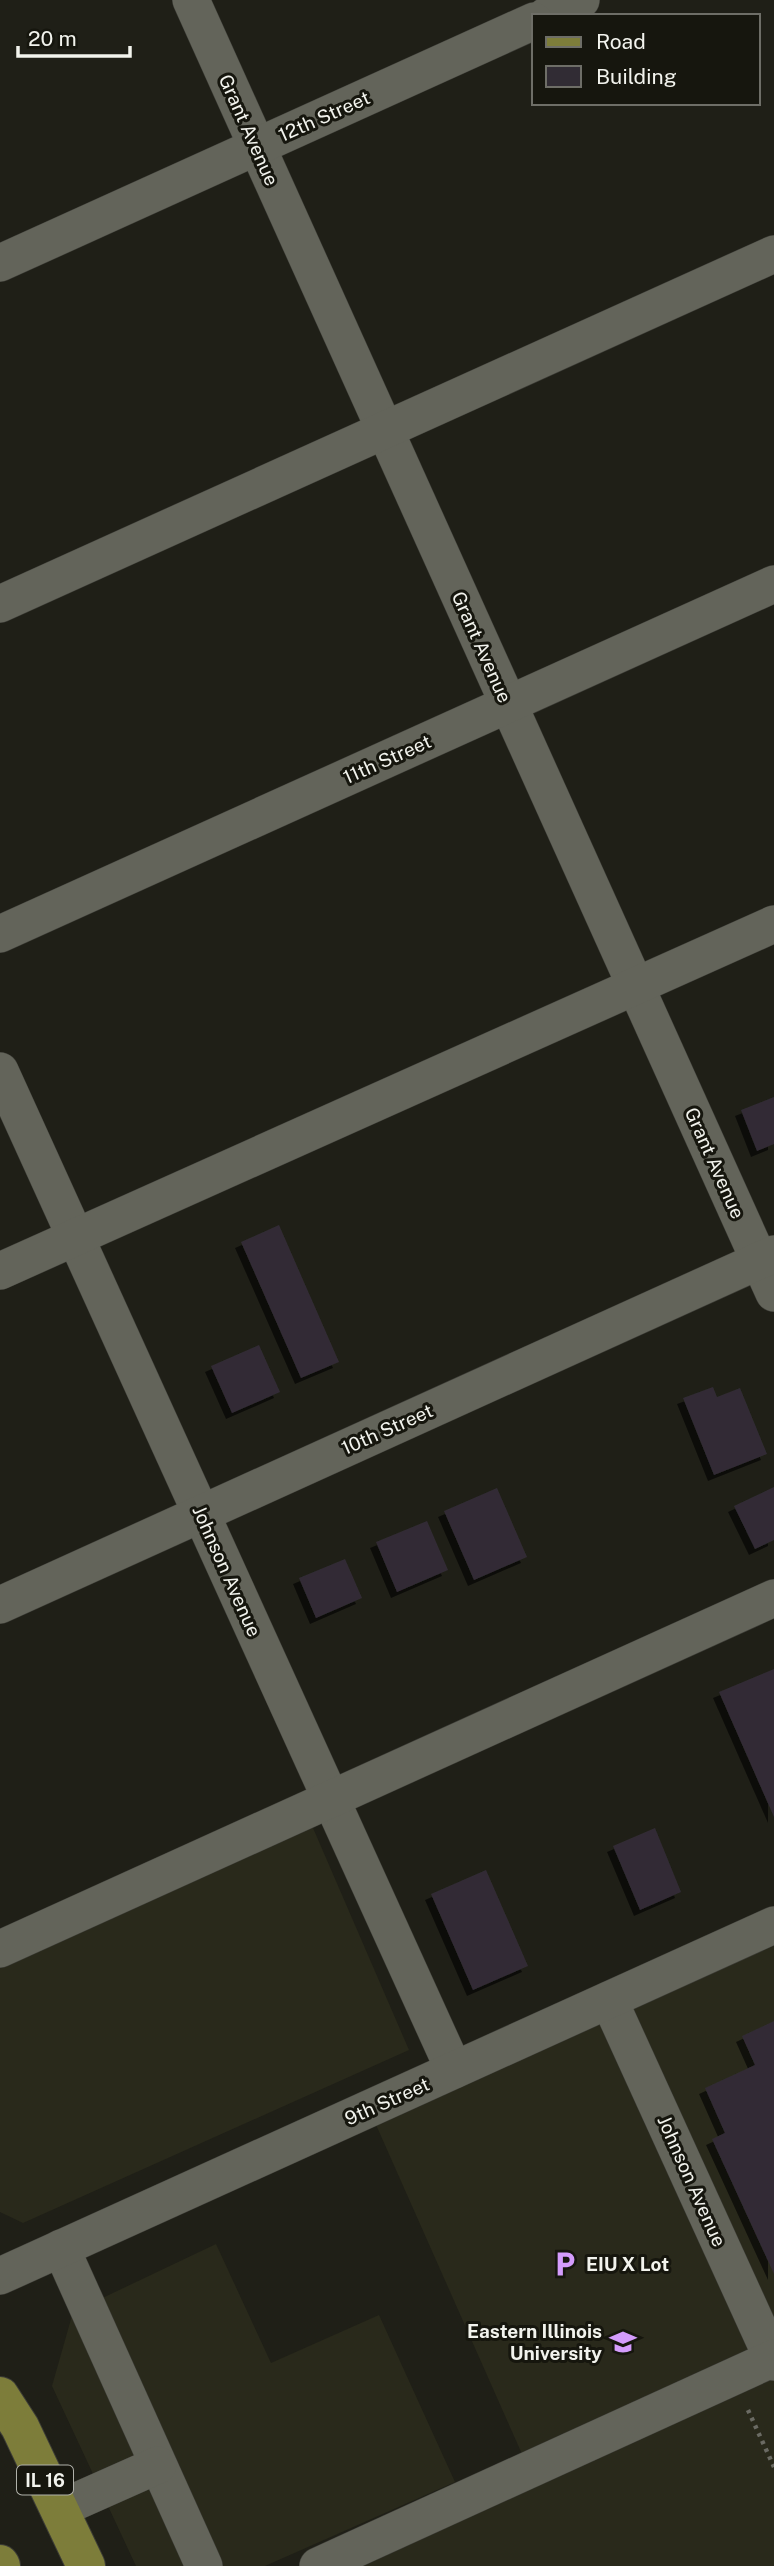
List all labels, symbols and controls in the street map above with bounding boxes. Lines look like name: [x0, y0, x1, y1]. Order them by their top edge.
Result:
scale bar: [18, 14, 130, 58]
legend: [532, 14, 760, 105]
text: 20 m: [28, 26, 77, 51]
text: Road: [596, 29, 646, 54]
text: Building: [596, 64, 677, 89]
street label: Grant Avenue: [215, 71, 283, 189]
street label: 12th Street: [275, 86, 373, 146]
street label: Grant Avenue: [448, 588, 516, 706]
street label: 11th Street: [340, 730, 434, 788]
street label: Grant Avenue: [681, 1104, 749, 1222]
street label: 10th Street: [338, 1399, 436, 1459]
street label: Johnson Avenue: [188, 1502, 266, 1640]
street label: 9th Street: [341, 2073, 433, 2129]
street label: Johnson Avenue: [653, 2112, 731, 2250]
parking icon: EIU X Lot: [550, 2249, 580, 2279]
place label: EIU X Lot: [586, 2253, 669, 2275]
place label: Eastern Illinois University: [467, 2320, 602, 2364]
school or university icon: Eastern Illinois University: [608, 2327, 638, 2357]
road number: IL 16: [17, 2466, 73, 2494]

